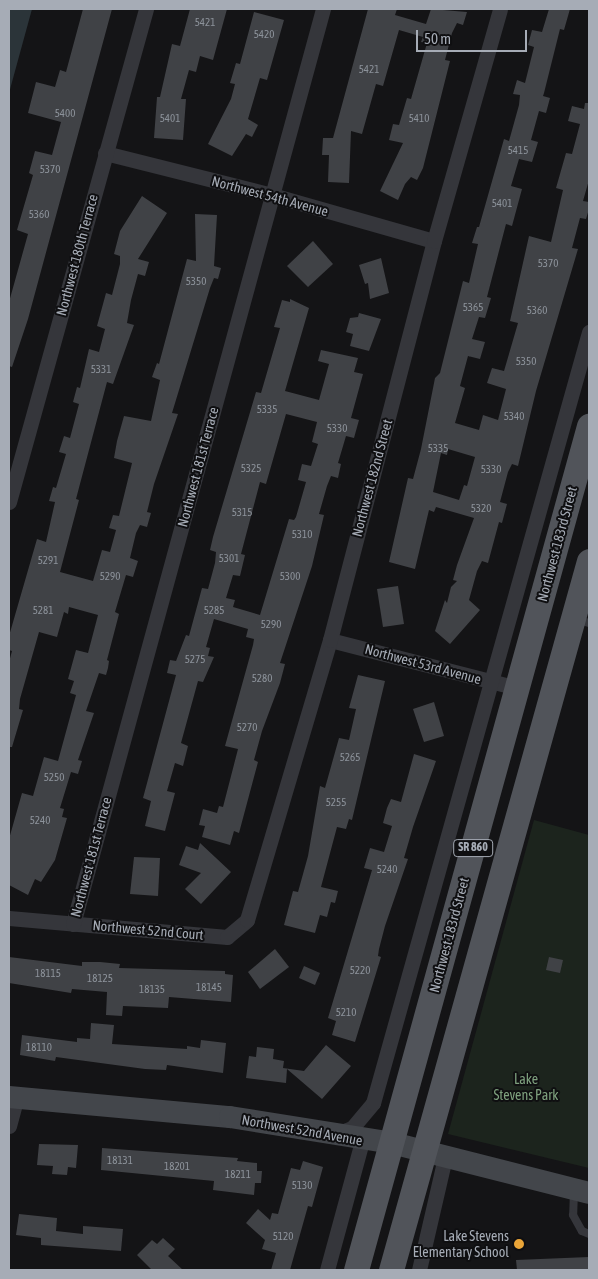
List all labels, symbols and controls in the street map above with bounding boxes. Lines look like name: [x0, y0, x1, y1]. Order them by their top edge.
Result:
house number: 5421: [195, 15, 215, 29]
scale bar: [418, 20, 529, 52]
house number: 5420: [254, 27, 274, 41]
text: 50 m: [424, 30, 451, 47]
house number: 5421: [359, 62, 379, 76]
house number: 5400: [55, 106, 75, 120]
house number: 5401: [160, 111, 180, 125]
house number: 5410: [409, 111, 429, 125]
house number: 5415: [508, 143, 528, 157]
house number: 5370: [40, 162, 60, 176]
street label: Northwest 54th Avenue: [210, 172, 330, 220]
street label: Northwest 180th Terrace: [53, 192, 101, 318]
house number: 5401: [492, 196, 512, 210]
house number: 5360: [29, 207, 49, 221]
house number: 5370: [538, 256, 558, 270]
house number: 5350: [186, 274, 206, 288]
house number: 5365: [463, 300, 483, 314]
house number: 5360: [527, 303, 547, 317]
house number: 5350: [516, 354, 536, 368]
house number: 5331: [91, 362, 111, 376]
house number: 5335: [257, 402, 277, 416]
street label: Northwest 181st Terrace: [174, 405, 222, 529]
house number: 5340: [504, 409, 524, 423]
street label: Northwest 182nd Street: [348, 417, 396, 539]
house number: 5330: [327, 421, 347, 435]
house number: 5335: [428, 441, 448, 455]
house number: 5325: [241, 461, 261, 475]
house number: 5330: [481, 462, 501, 476]
street label: Northwest 183rd Street: [534, 485, 580, 603]
house number: 5320: [471, 501, 491, 515]
house number: 5315: [232, 505, 252, 519]
house number: 5310: [292, 527, 312, 541]
house number: 5301: [219, 551, 239, 565]
house number: 5291: [38, 553, 58, 567]
house number: 5290: [100, 569, 120, 583]
house number: 5300: [280, 569, 300, 583]
house number: 5281: [33, 603, 53, 617]
house number: 5285: [204, 603, 224, 617]
house number: 5290: [261, 617, 281, 631]
street label: Northwest 53rd Avenue: [363, 640, 483, 688]
house number: 5275: [185, 652, 205, 666]
house number: 5280: [252, 671, 272, 685]
house number: 5270: [237, 720, 257, 734]
house number: 5265: [340, 750, 360, 764]
house number: 5250: [44, 770, 64, 784]
street label: Northwest 181st Terrace: [67, 795, 115, 919]
house number: 5255: [326, 795, 346, 809]
house number: 5240: [30, 813, 50, 827]
road number: SR 860: [453, 838, 493, 858]
house number: 5240: [377, 862, 397, 876]
street label: Northwest 183rd Street: [426, 876, 472, 994]
street label: Northwest 52nd Court: [92, 917, 204, 943]
house number: 5220: [350, 963, 370, 977]
house number: 18115: [35, 966, 61, 980]
house number: 18125: [87, 971, 113, 985]
house number: 18145: [196, 980, 222, 994]
house number: 18135: [139, 982, 165, 996]
house number: 5210: [336, 1005, 356, 1019]
house number: 18110: [26, 1040, 52, 1054]
park label: Lake Stevens Park: [493, 1071, 559, 1104]
street label: Northwest 52nd Avenue: [240, 1111, 364, 1149]
house number: 18131: [107, 1153, 133, 1167]
house number: 18201: [164, 1159, 190, 1173]
house number: 18211: [225, 1167, 251, 1181]
house number: 5130: [292, 1178, 312, 1192]
place label: Lake Stevens Elementary School: [413, 1228, 509, 1260]
house number: 5120: [273, 1229, 293, 1243]
marker: Lake Stevens Elementary School: [513, 1238, 525, 1250]

